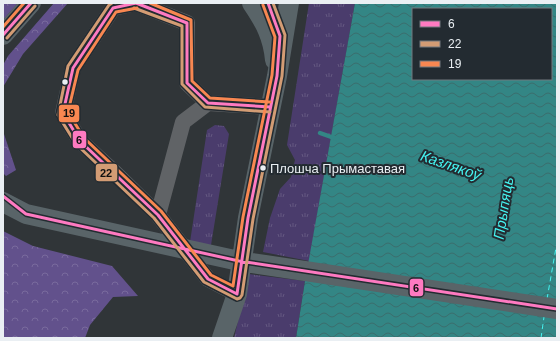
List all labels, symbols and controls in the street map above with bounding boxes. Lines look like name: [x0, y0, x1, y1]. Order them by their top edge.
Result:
legend: [412, 8, 552, 80]
text: 6: [448, 17, 455, 31]
text: 22: [448, 37, 462, 51]
text: 19: [448, 57, 462, 71]
unlabelled marker: [60, 77, 70, 87]
line badge: 19: [58, 104, 80, 123]
text: 19: [63, 107, 75, 119]
line badge: 6: [72, 130, 87, 149]
text: 6: [76, 134, 82, 146]
water label: Казлякоў: [418, 147, 485, 184]
place label: Плошча Прымаставая: [270, 161, 405, 176]
line badge: 22: [95, 163, 118, 182]
marker: Плошча Прымаставая: [258, 163, 268, 173]
text: 22: [100, 167, 112, 179]
water label: Прыпяць: [490, 175, 516, 240]
line badge: 6: [409, 278, 424, 297]
text: 6: [413, 282, 419, 294]

